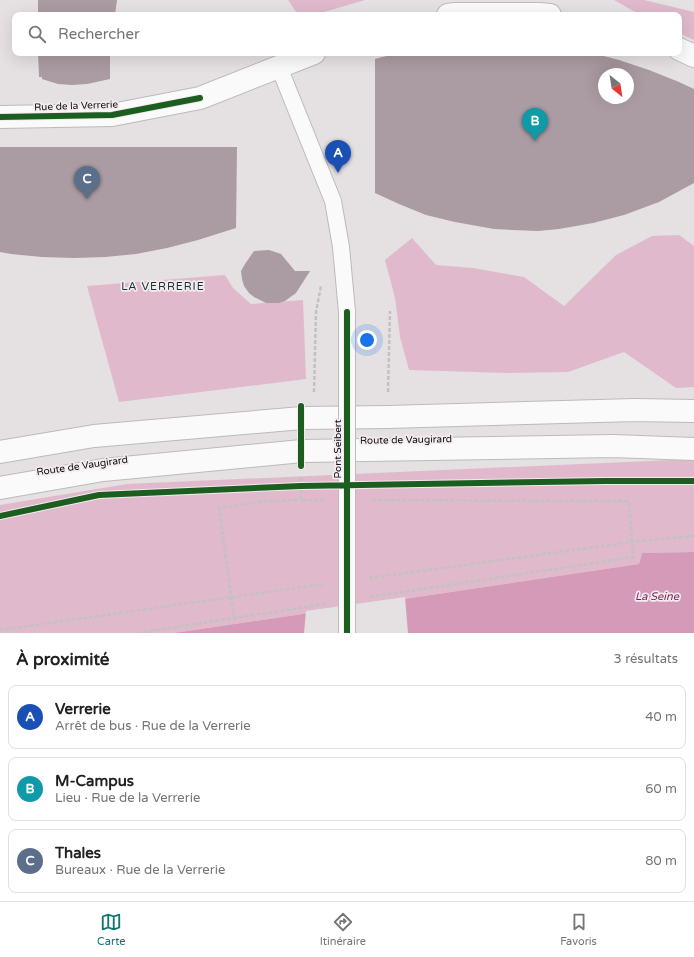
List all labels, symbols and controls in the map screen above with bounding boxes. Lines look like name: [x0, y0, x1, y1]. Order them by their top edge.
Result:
search box: [12, 12, 682, 56]
icon: search: [26, 23, 48, 45]
text: Rechercher: [58, 25, 140, 43]
north arrow: [598, 68, 634, 104]
street label: Rue de la Verrerie: [34, 99, 119, 113]
pin: B: [522, 108, 548, 141]
pin: A: [325, 140, 351, 173]
pin: C: [74, 166, 100, 199]
district label: LA VERRERIE: [121, 280, 205, 293]
your location: [357, 330, 377, 350]
street label: Pont Seibert: [332, 419, 344, 478]
street label: Route de Vaugirard: [360, 433, 452, 447]
street label: Route de Vaugirard: [36, 454, 129, 478]
water label: La Seine: [635, 590, 680, 603]
text: À proximité: [16, 649, 109, 670]
text: 3 résultats: [614, 651, 678, 667]
text: Verrerie: [55, 700, 111, 718]
text: A: [25, 709, 35, 725]
text: 40 m: [645, 709, 677, 725]
text: Arrêt de bus · Rue de la Verrerie: [55, 718, 251, 734]
text: M-Campus: [55, 772, 134, 790]
text: B: [25, 781, 35, 797]
text: 60 m: [645, 781, 677, 797]
text: Lieu · Rue de la Verrerie: [55, 790, 200, 806]
text: Thales: [55, 844, 101, 862]
text: C: [25, 853, 35, 869]
text: 80 m: [645, 853, 677, 869]
text: Bureaux · Rue de la Verrerie: [55, 862, 225, 878]
tab: Carte: [97, 911, 126, 948]
tab: Itinéraire: [320, 911, 366, 948]
tab: Favoris: [560, 911, 597, 948]

